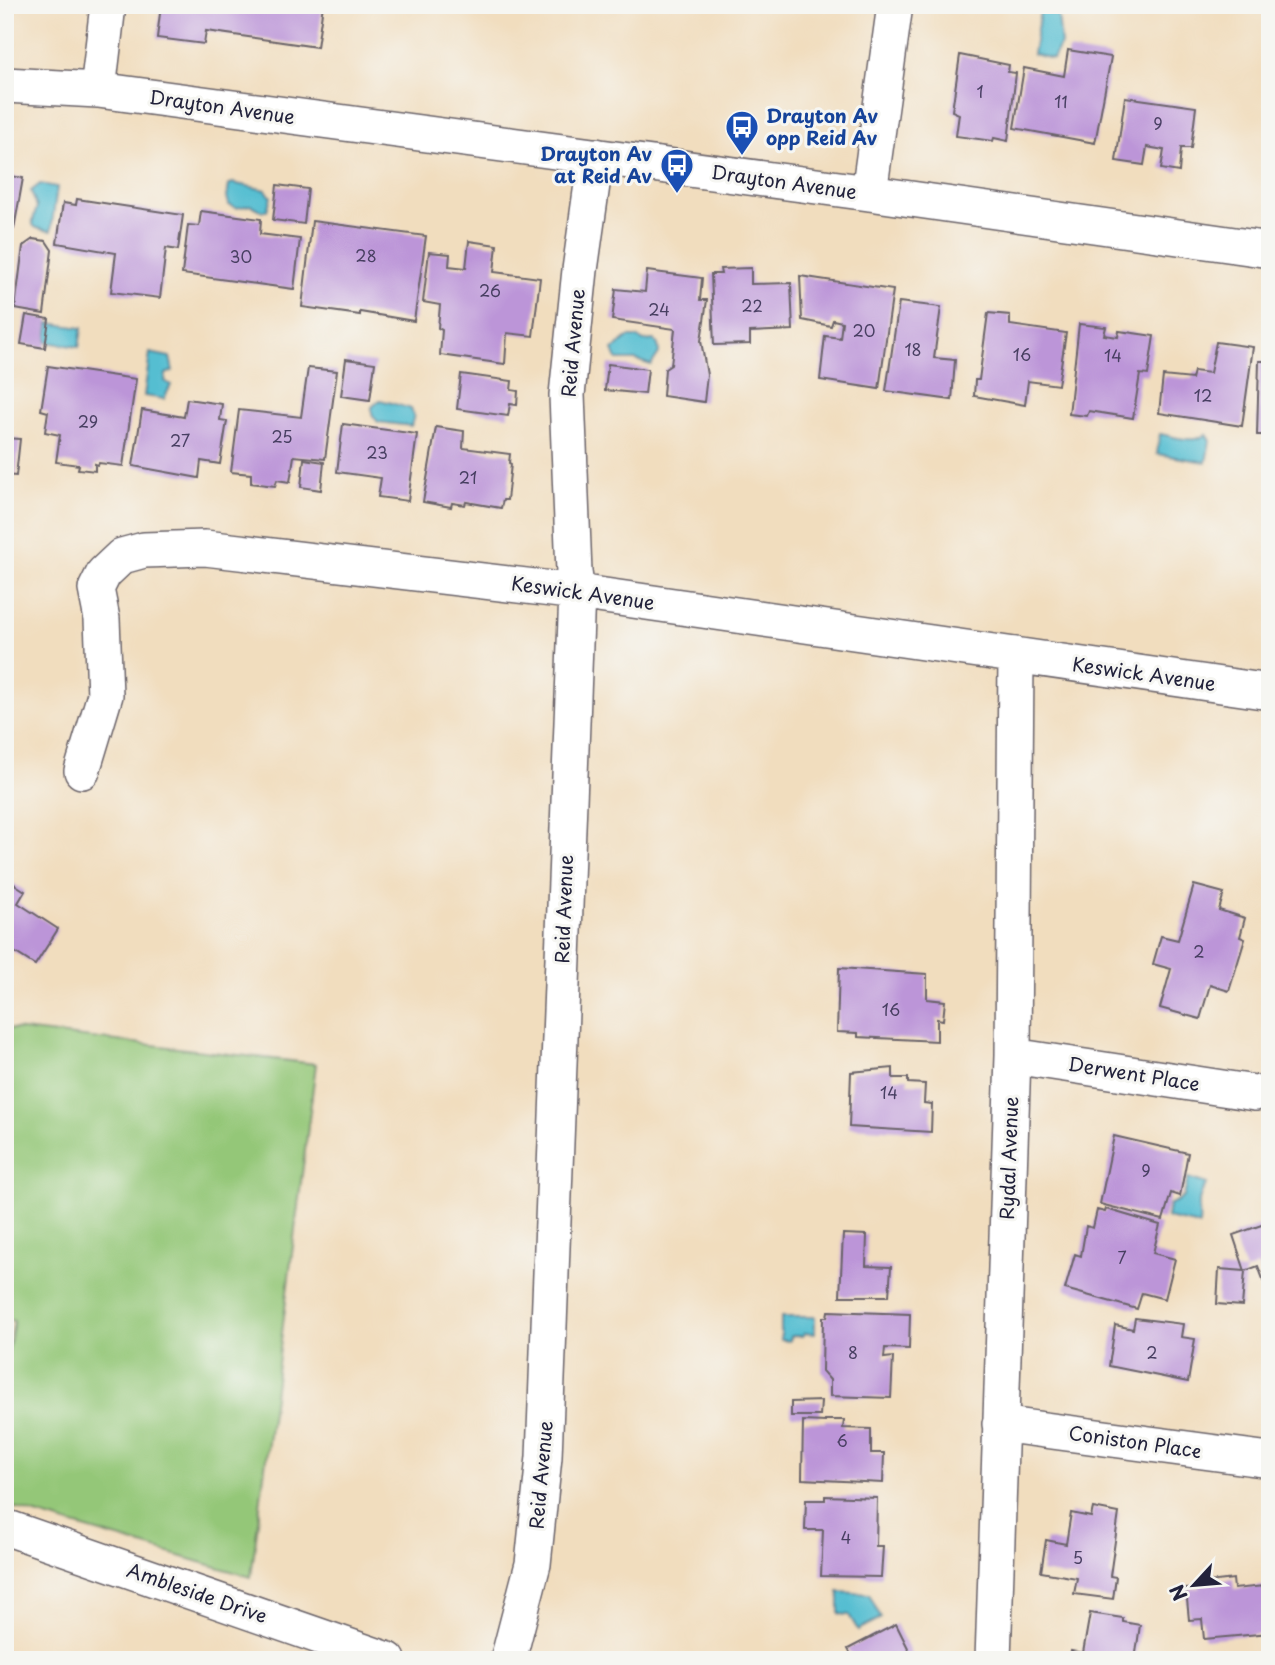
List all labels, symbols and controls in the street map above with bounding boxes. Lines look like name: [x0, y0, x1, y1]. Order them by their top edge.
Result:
house number: 1: [976, 79, 984, 103]
street label: Drayton Avenue: [148, 82, 297, 130]
house number: 11: [1054, 89, 1068, 113]
place label: Drayton Av opp Reid Av: [766, 101, 878, 151]
bus stop icon: Drayton Av opp Reid Av: [723, 108, 761, 157]
house number: 9: [1153, 111, 1163, 135]
place label: Drayton Av at Reid Av: [540, 139, 652, 189]
bus stop icon: Drayton Av at Reid Av: [658, 146, 696, 195]
street label: Drayton Avenue: [710, 157, 859, 205]
house number: 28: [355, 243, 377, 267]
house number: 30: [230, 244, 252, 268]
house number: 26: [479, 278, 501, 302]
street label: Reid Avenue: [553, 287, 591, 398]
house number: 22: [741, 293, 763, 317]
house number: 24: [648, 297, 670, 321]
house number: 20: [853, 318, 875, 342]
house number: 18: [904, 337, 922, 361]
house number: 16: [1013, 342, 1031, 366]
house number: 14: [1104, 343, 1122, 367]
house number: 12: [1194, 383, 1212, 407]
house number: 29: [78, 409, 98, 433]
house number: 25: [271, 424, 293, 448]
house number: 27: [170, 428, 190, 452]
house number: 23: [366, 440, 388, 464]
house number: 21: [459, 465, 477, 489]
street label: Keswick Avenue: [510, 568, 657, 616]
street label: Keswick Avenue: [1071, 649, 1218, 697]
street label: Reid Avenue: [547, 854, 579, 964]
house number: 2: [1193, 939, 1205, 963]
house number: 16: [882, 997, 900, 1021]
street label: Derwent Place: [1066, 1049, 1202, 1097]
house number: 14: [880, 1080, 898, 1104]
street label: Rydal Avenue: [992, 1096, 1024, 1220]
house number: 9: [1141, 1158, 1151, 1182]
house number: 7: [1117, 1245, 1127, 1269]
house number: 8: [848, 1340, 858, 1364]
house number: 2: [1146, 1340, 1158, 1364]
street label: Coniston Place: [1067, 1418, 1203, 1464]
street label: Reid Avenue: [521, 1419, 559, 1530]
house number: 6: [836, 1428, 848, 1452]
house number: 4: [841, 1525, 851, 1549]
house number: 5: [1073, 1545, 1083, 1569]
north arrow: [1160, 1550, 1230, 1620]
street label: Ambleside Drive: [124, 1555, 271, 1629]
text: N: [1162, 1580, 1194, 1606]

